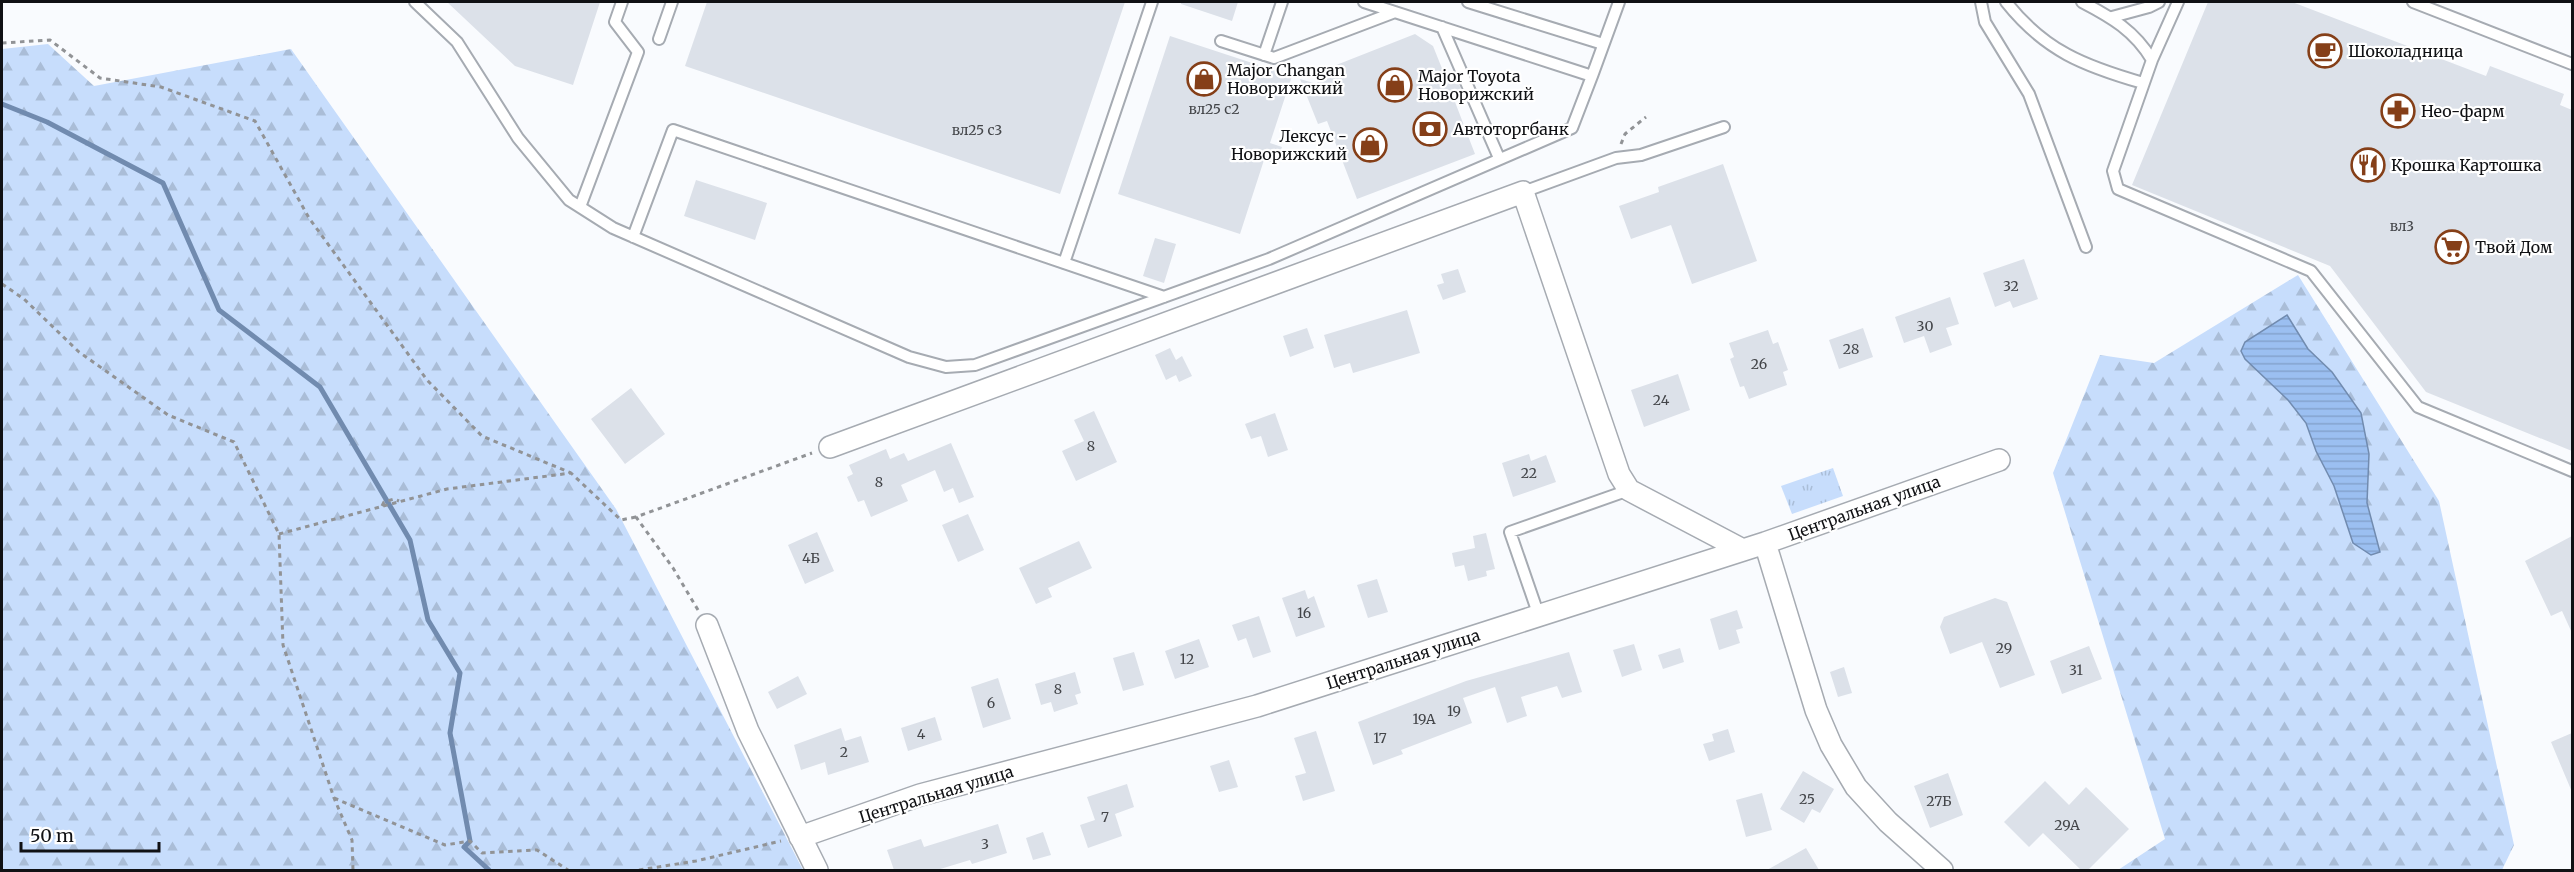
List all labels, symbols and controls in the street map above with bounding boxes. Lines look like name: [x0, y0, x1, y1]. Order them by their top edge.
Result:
cafe icon: Шоколадница: [2307, 33, 2343, 69]
place label: Шоколадница: [2348, 41, 2464, 61]
place label: Major Changan Новорижский: [1227, 60, 1346, 98]
shop icon: Major Changan Новорижский: [1186, 61, 1222, 97]
place label: Major Toyota Новорижский: [1418, 66, 1534, 104]
shop icon: Major Toyota Новорижский: [1377, 67, 1413, 103]
pharmacy icon: Нео-фарм: [2380, 93, 2416, 129]
house number: вл25 с2: [1188, 100, 1240, 118]
place label: Нео-фарм: [2421, 101, 2505, 121]
bank icon: Автоторгбанк: [1412, 111, 1448, 147]
place label: Автоторгбанк: [1452, 119, 1569, 139]
house number: вл25 с3: [952, 121, 1002, 139]
place label: Лексус - Новорижский: [1231, 126, 1347, 164]
shop icon: Лексус - Новорижский: [1352, 127, 1388, 163]
restaurant icon: Крошка Картошка: [2350, 147, 2386, 183]
place label: Крошка Картошка: [2391, 155, 2542, 175]
house number: вл3: [2390, 217, 2414, 235]
supermarket icon: Твой Дом: [2434, 229, 2470, 265]
place label: Твой Дом: [2475, 237, 2553, 257]
house number: 32: [2003, 277, 2019, 295]
house number: 30: [1917, 317, 1933, 335]
house number: 28: [1843, 340, 1859, 358]
house number: 26: [1751, 355, 1767, 373]
house number: 24: [1653, 391, 1670, 409]
house number: 8: [1087, 437, 1095, 455]
house number: 22: [1521, 464, 1537, 482]
street label: Центральная улица: [1785, 471, 1943, 545]
house number: 8: [875, 473, 883, 491]
house number: 4Б: [802, 549, 820, 567]
house number: 16: [1297, 604, 1311, 622]
street label: Центральная улица: [1324, 625, 1483, 693]
house number: 29: [1996, 639, 2012, 657]
house number: 12: [1180, 650, 1194, 668]
house number: 31: [2069, 661, 2083, 679]
house number: 8: [1054, 680, 1062, 698]
house number: 6: [987, 694, 995, 712]
house number: 19: [1447, 702, 1461, 720]
house number: 19А: [1412, 710, 1436, 728]
house number: 4: [917, 725, 926, 743]
house number: 17: [1373, 729, 1387, 747]
house number: 2: [840, 743, 848, 761]
street label: Центральная улица: [856, 761, 1016, 827]
house number: 25: [1799, 790, 1815, 808]
house number: 27Б: [1926, 792, 1952, 810]
house number: 7: [1101, 808, 1109, 826]
scale bar: [21, 815, 159, 853]
house number: 29А: [2054, 816, 2080, 834]
text: 50 m: [30, 824, 74, 847]
house number: 3: [981, 835, 989, 853]

